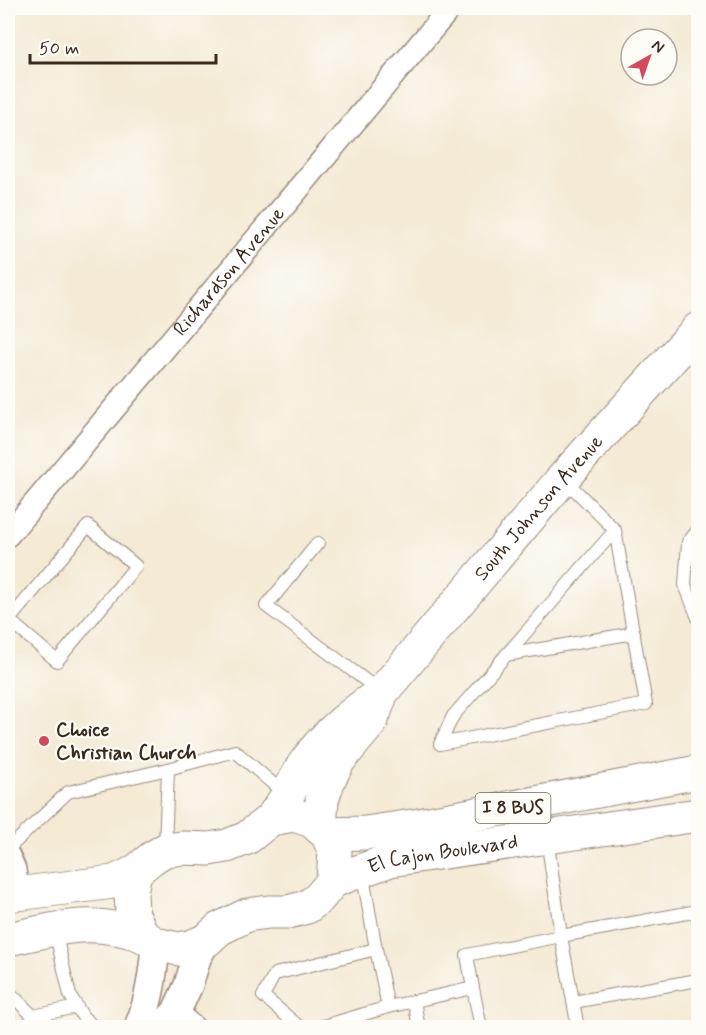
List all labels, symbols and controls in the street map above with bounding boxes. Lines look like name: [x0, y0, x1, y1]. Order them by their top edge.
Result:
scale bar: [30, 27, 216, 65]
north arrow: [619, 27, 679, 87]
text: N: [647, 35, 669, 58]
text: 50 m: [39, 37, 79, 61]
street label: Richardson Avenue: [167, 201, 291, 342]
street label: South Johnson Avenue: [468, 429, 609, 587]
place label: Choice Christian Church: [56, 717, 197, 767]
marker: Choice Christian Church: [37, 734, 51, 748]
road number: I 8 BUS: [476, 793, 550, 823]
street label: El Cajon Boulevard: [364, 828, 520, 880]

